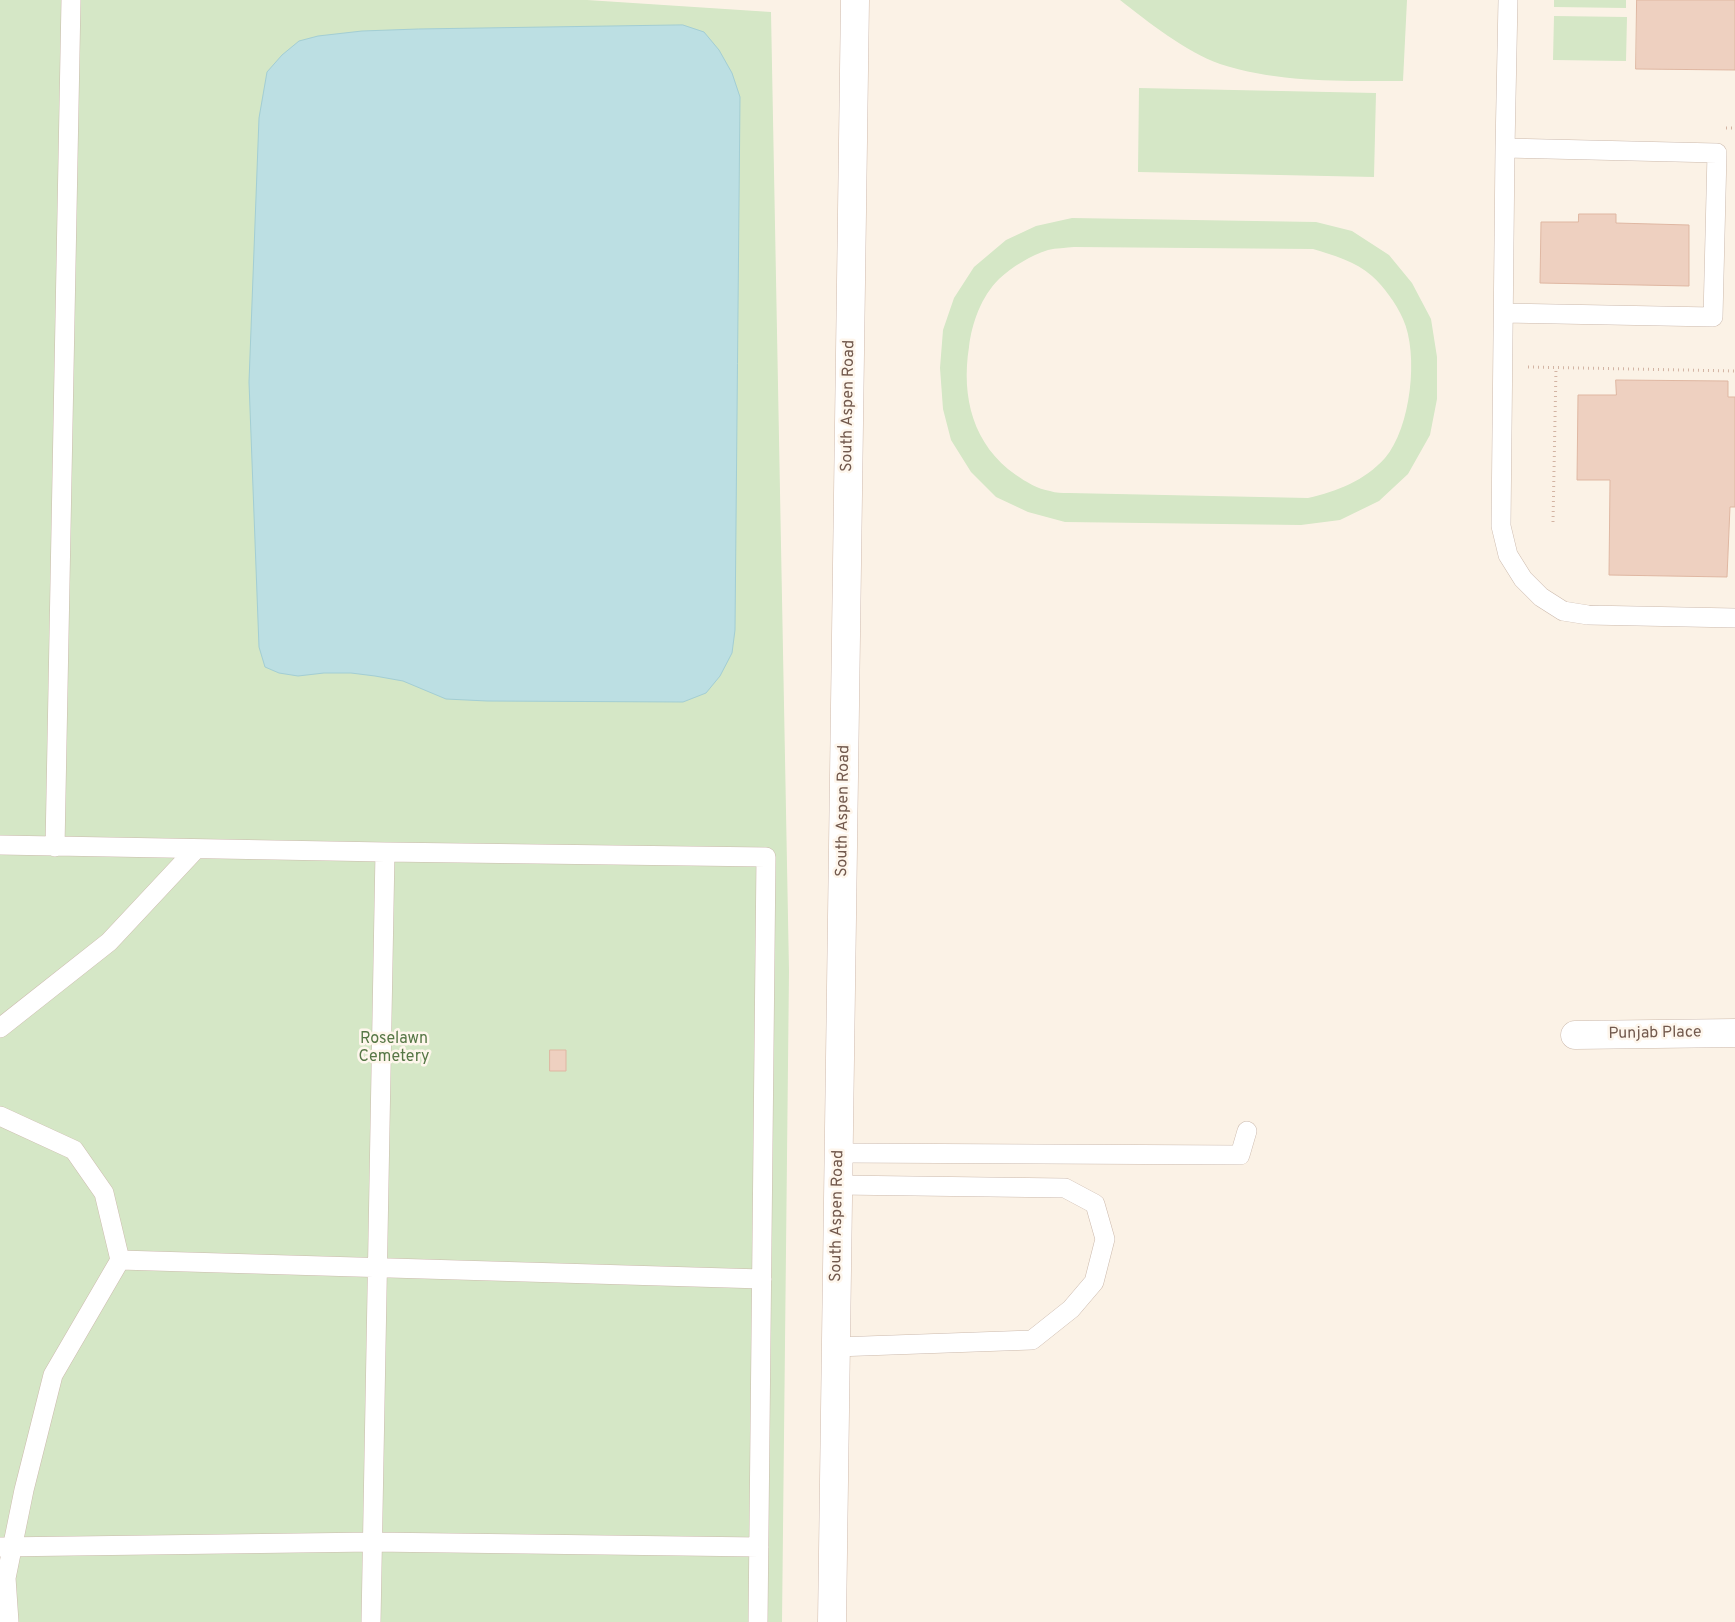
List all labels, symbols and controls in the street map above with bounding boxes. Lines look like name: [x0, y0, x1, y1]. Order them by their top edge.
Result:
street label: South Aspen Road: [838, 340, 860, 472]
street label: South Aspen Road: [833, 745, 855, 877]
street label: Punjab Place: [1608, 1024, 1702, 1044]
park label: Roselawn Cemetery: [359, 1030, 429, 1068]
street label: South Aspen Road: [827, 1150, 849, 1282]

